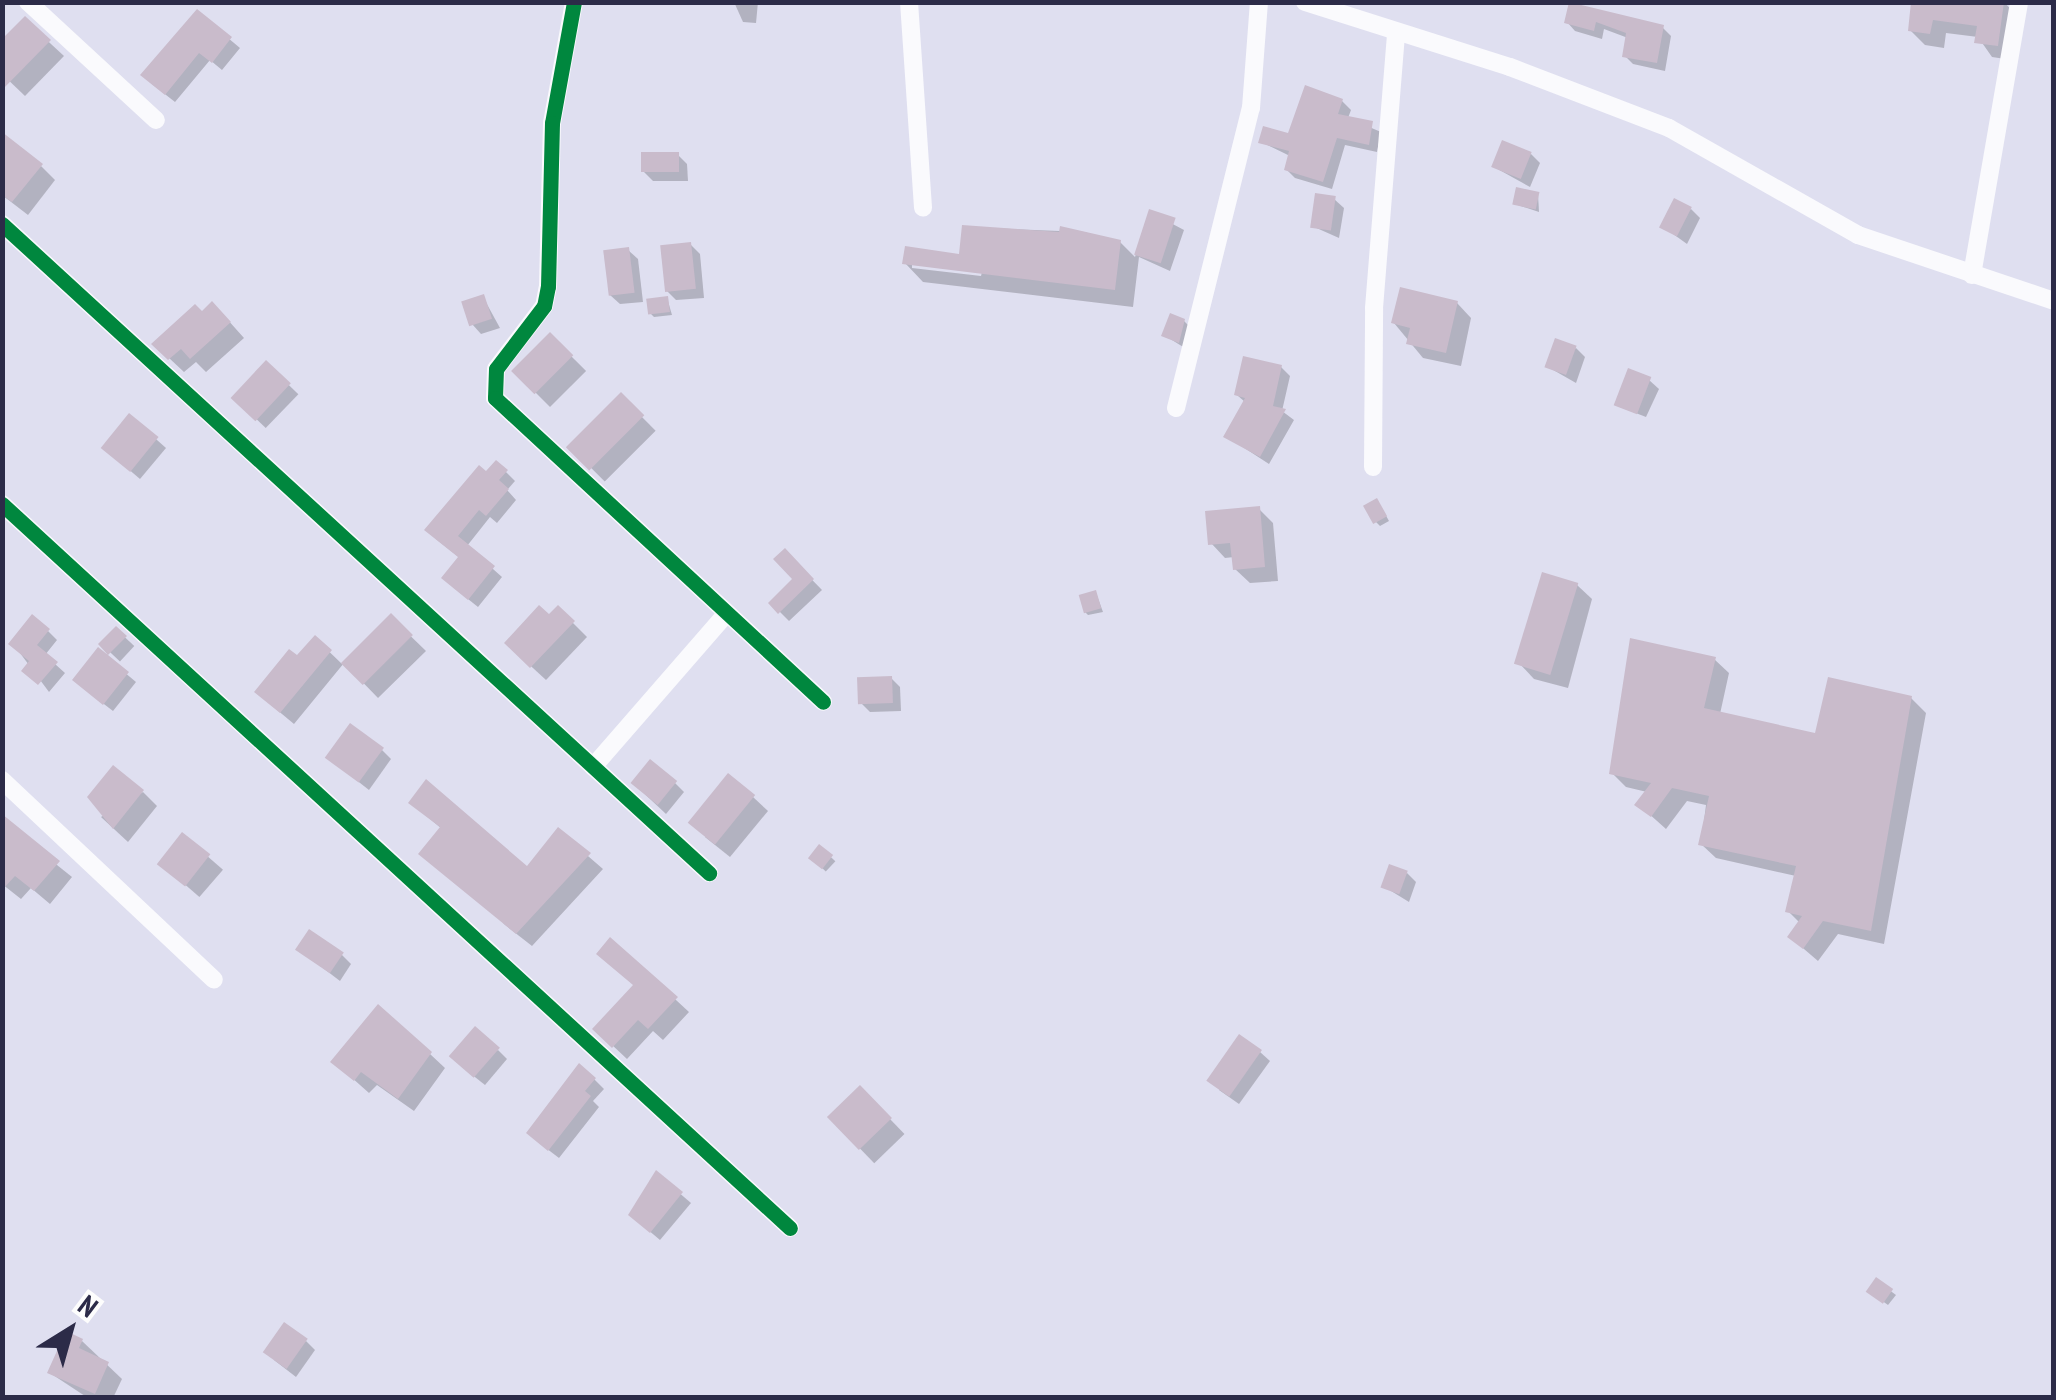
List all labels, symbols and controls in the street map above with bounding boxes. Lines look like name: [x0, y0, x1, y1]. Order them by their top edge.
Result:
north arrow: [20, 1280, 120, 1380]
text: N: [71, 1286, 106, 1325]

